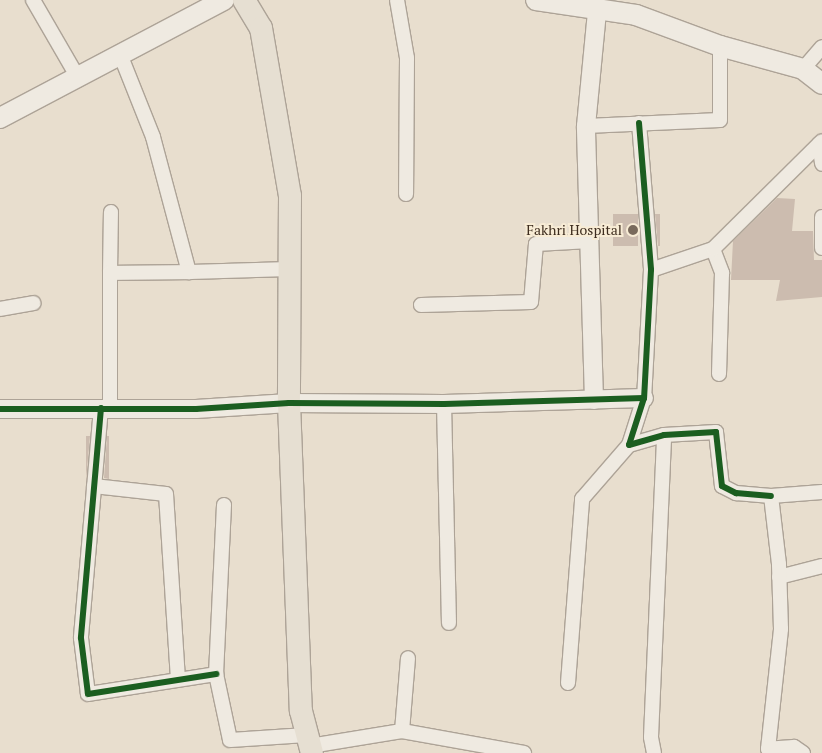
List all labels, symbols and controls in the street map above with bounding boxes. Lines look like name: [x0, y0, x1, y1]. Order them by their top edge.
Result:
place label: Fakhri Hospital: [526, 222, 622, 238]
marker: Fakhri Hospital: [626, 223, 640, 237]

